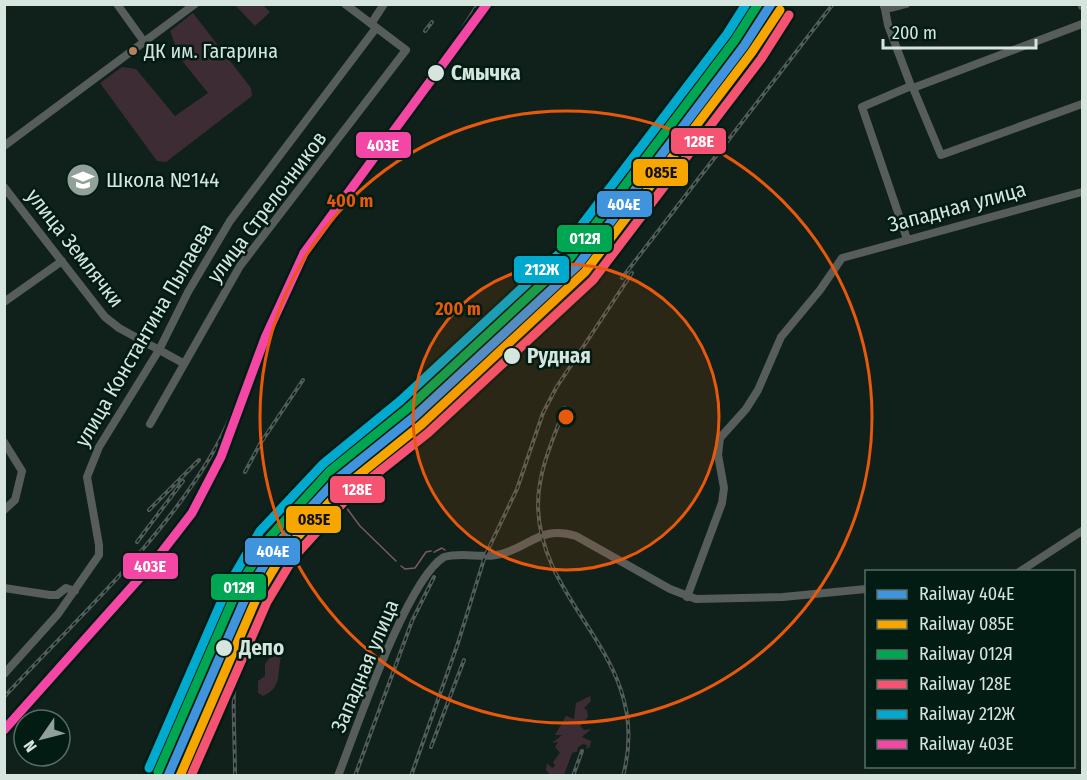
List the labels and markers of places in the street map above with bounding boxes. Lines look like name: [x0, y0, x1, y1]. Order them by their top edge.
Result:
place label: ДК им. Гагарина: [143, 39, 278, 63]
marker: ДК им. Гагарина: [127, 45, 139, 57]
place label: Смычка: [451, 60, 521, 86]
marker: Смычка: [426, 63, 446, 83]
school or university icon: Школа №144: [65, 162, 101, 198]
place label: Школа №144: [106, 167, 219, 193]
place label: Рудная: [527, 343, 591, 369]
marker: Рудная: [502, 346, 522, 366]
centre of rings: [556, 407, 576, 427]
place label: Депо: [238, 635, 284, 661]
marker: Депо: [214, 638, 234, 658]

